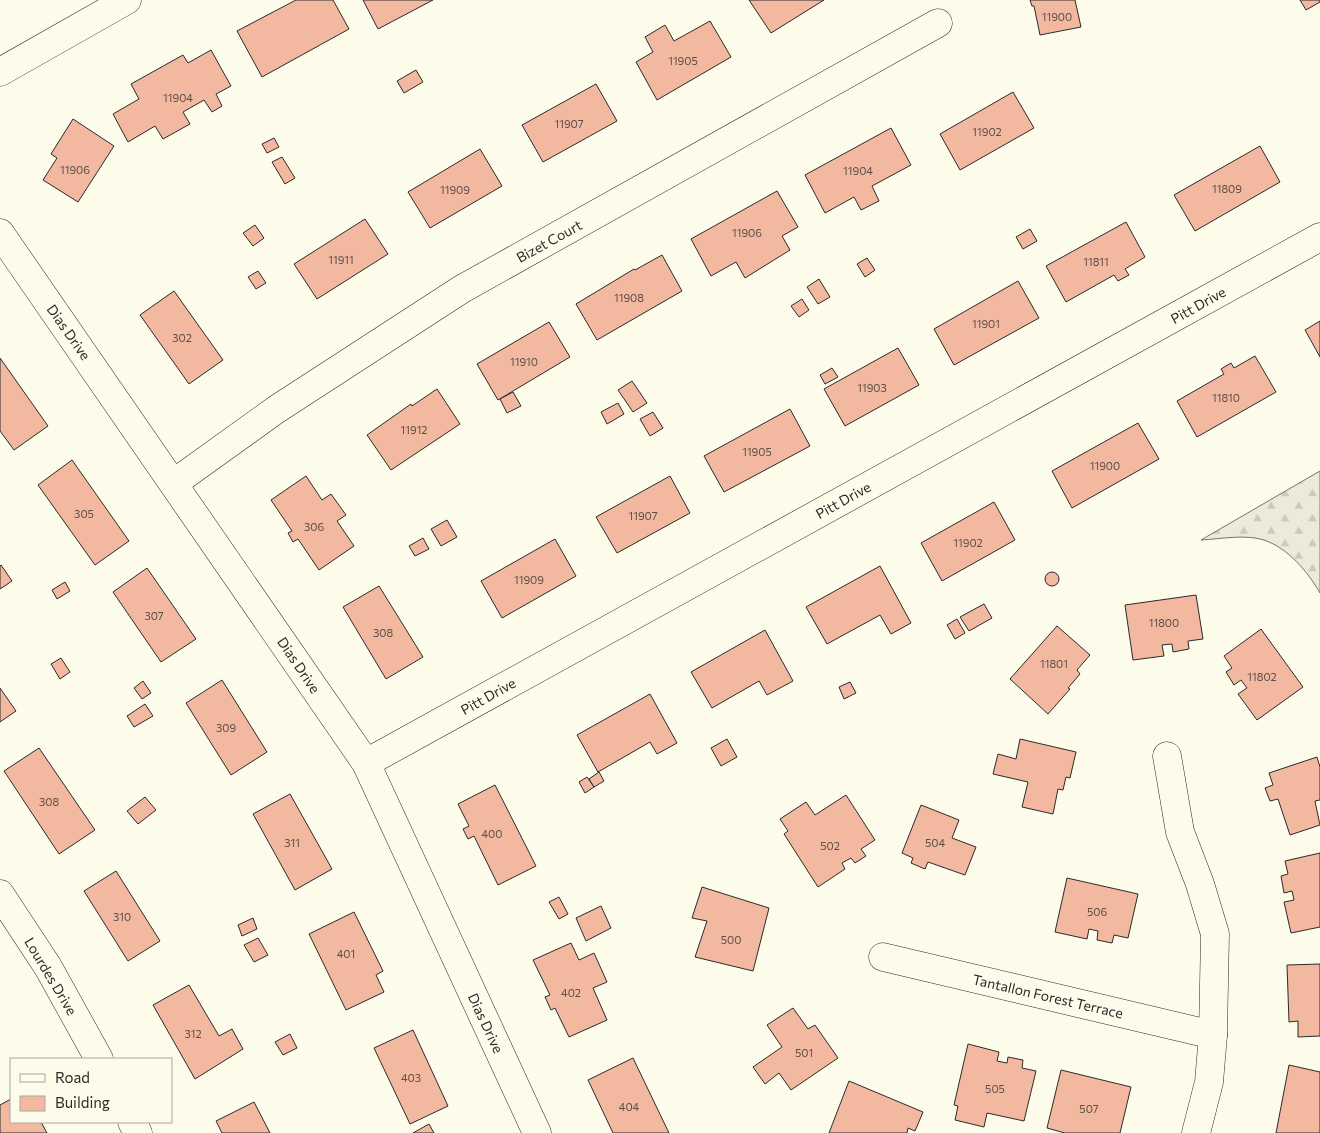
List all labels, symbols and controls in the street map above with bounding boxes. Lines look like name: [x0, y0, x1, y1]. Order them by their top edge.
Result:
house number: 11900: [1042, 10, 1072, 23]
house number: 11905: [668, 54, 698, 67]
house number: 11904: [163, 91, 193, 104]
house number: 11907: [554, 117, 584, 130]
house number: 11902: [972, 125, 1002, 138]
house number: 11906: [60, 163, 90, 176]
house number: 11904: [843, 164, 873, 177]
house number: 11809: [1212, 182, 1242, 195]
house number: 11909: [440, 183, 470, 196]
street label: Bizet Court: [513, 216, 585, 266]
house number: 11906: [732, 226, 762, 239]
house number: 11911: [328, 253, 354, 266]
house number: 11811: [1083, 255, 1109, 268]
street label: Pitt Drive: [1167, 283, 1229, 327]
house number: 11908: [614, 291, 644, 304]
street label: Dias Drive: [44, 301, 94, 363]
house number: 11901: [972, 317, 1000, 330]
house number: 302: [172, 331, 192, 344]
house number: 11910: [510, 355, 538, 368]
house number: 11903: [857, 381, 887, 394]
house number: 11810: [1212, 391, 1240, 404]
house number: 11912: [401, 423, 427, 436]
house number: 11905: [742, 445, 772, 458]
house number: 11900: [1090, 459, 1120, 472]
street label: Pitt Drive: [812, 478, 874, 522]
house number: 305: [74, 507, 94, 520]
house number: 11907: [628, 509, 658, 522]
house number: 306: [304, 520, 324, 533]
house number: 11902: [953, 536, 983, 549]
house number: 11909: [514, 573, 544, 586]
house number: 307: [144, 609, 164, 622]
house number: 11800: [1149, 616, 1179, 629]
house number: 308: [373, 626, 393, 639]
street label: Dias Drive: [274, 634, 324, 696]
house number: 11801: [1040, 657, 1068, 670]
house number: 11802: [1247, 670, 1277, 683]
street label: Pitt Drive: [457, 674, 519, 718]
house number: 309: [216, 721, 236, 734]
house number: 308: [39, 795, 59, 808]
house number: 400: [482, 827, 502, 840]
house number: 311: [284, 836, 300, 849]
house number: 504: [925, 836, 945, 849]
house number: 502: [820, 839, 840, 852]
house number: 506: [1087, 905, 1107, 918]
house number: 310: [113, 910, 131, 923]
house number: 500: [721, 933, 741, 946]
street label: Lourdes Drive: [21, 934, 81, 1018]
house number: 401: [337, 947, 355, 960]
street label: Tantallon Forest Terrace: [971, 970, 1125, 1022]
house number: 402: [561, 986, 581, 999]
street label: Dias Drive: [465, 990, 507, 1056]
house number: 312: [184, 1027, 202, 1040]
house number: 501: [795, 1046, 813, 1059]
legend: [10, 1058, 172, 1123]
text: Road: [55, 1068, 90, 1086]
house number: 403: [401, 1071, 421, 1084]
house number: 505: [985, 1082, 1005, 1095]
text: Building: [55, 1093, 110, 1111]
house number: 404: [619, 1100, 640, 1113]
house number: 507: [1079, 1102, 1099, 1115]

